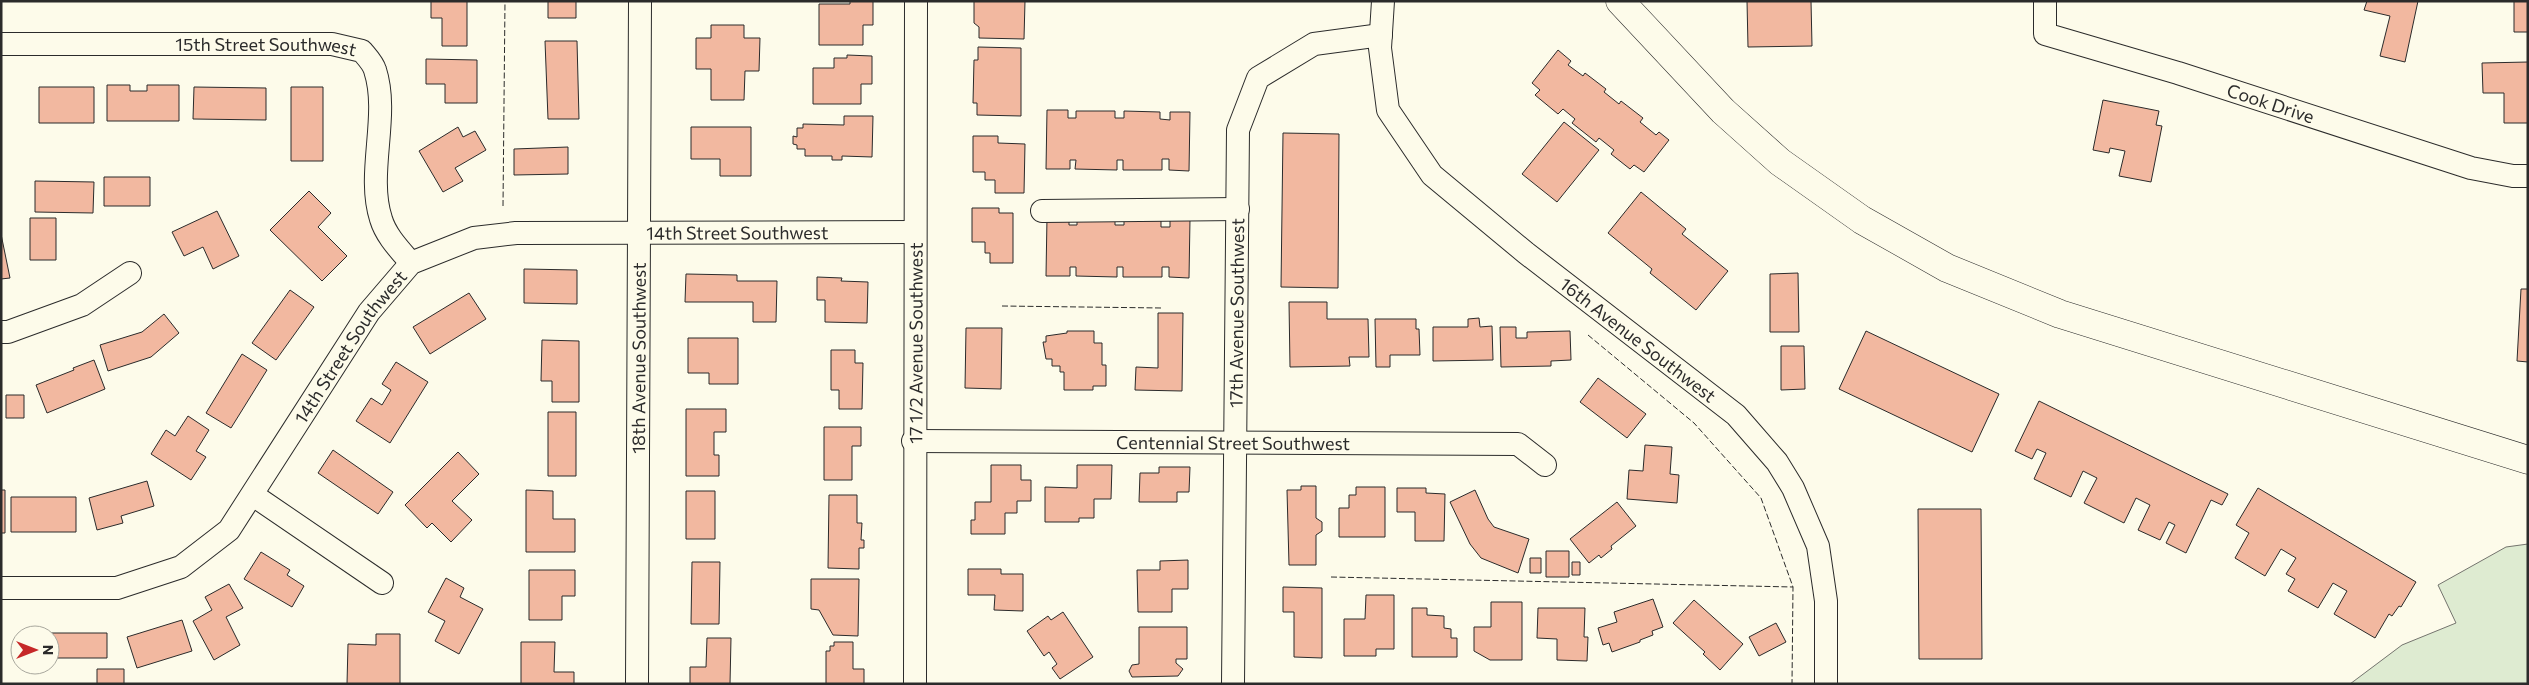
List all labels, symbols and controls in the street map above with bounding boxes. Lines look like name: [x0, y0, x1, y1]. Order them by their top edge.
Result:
street label: 15th Street Southwest: [175, 33, 359, 60]
street label: Cook Drive: [2224, 79, 2317, 127]
street label: 17th Avenue Southwest: [1224, 218, 1248, 408]
street label: 14th Street Southwest: [646, 221, 828, 244]
street label: 17 1/2 Avenue Southwest: [904, 242, 927, 444]
street label: 18th Avenue Southwest: [627, 262, 650, 454]
street label: 14th Street Southwest: [289, 265, 411, 427]
street label: 16th Avenue Southwest: [1556, 272, 1721, 407]
street label: Centennial Street Southwest: [1116, 431, 1350, 454]
north arrow: [10, 625, 60, 675]
text: N: [40, 645, 57, 655]

